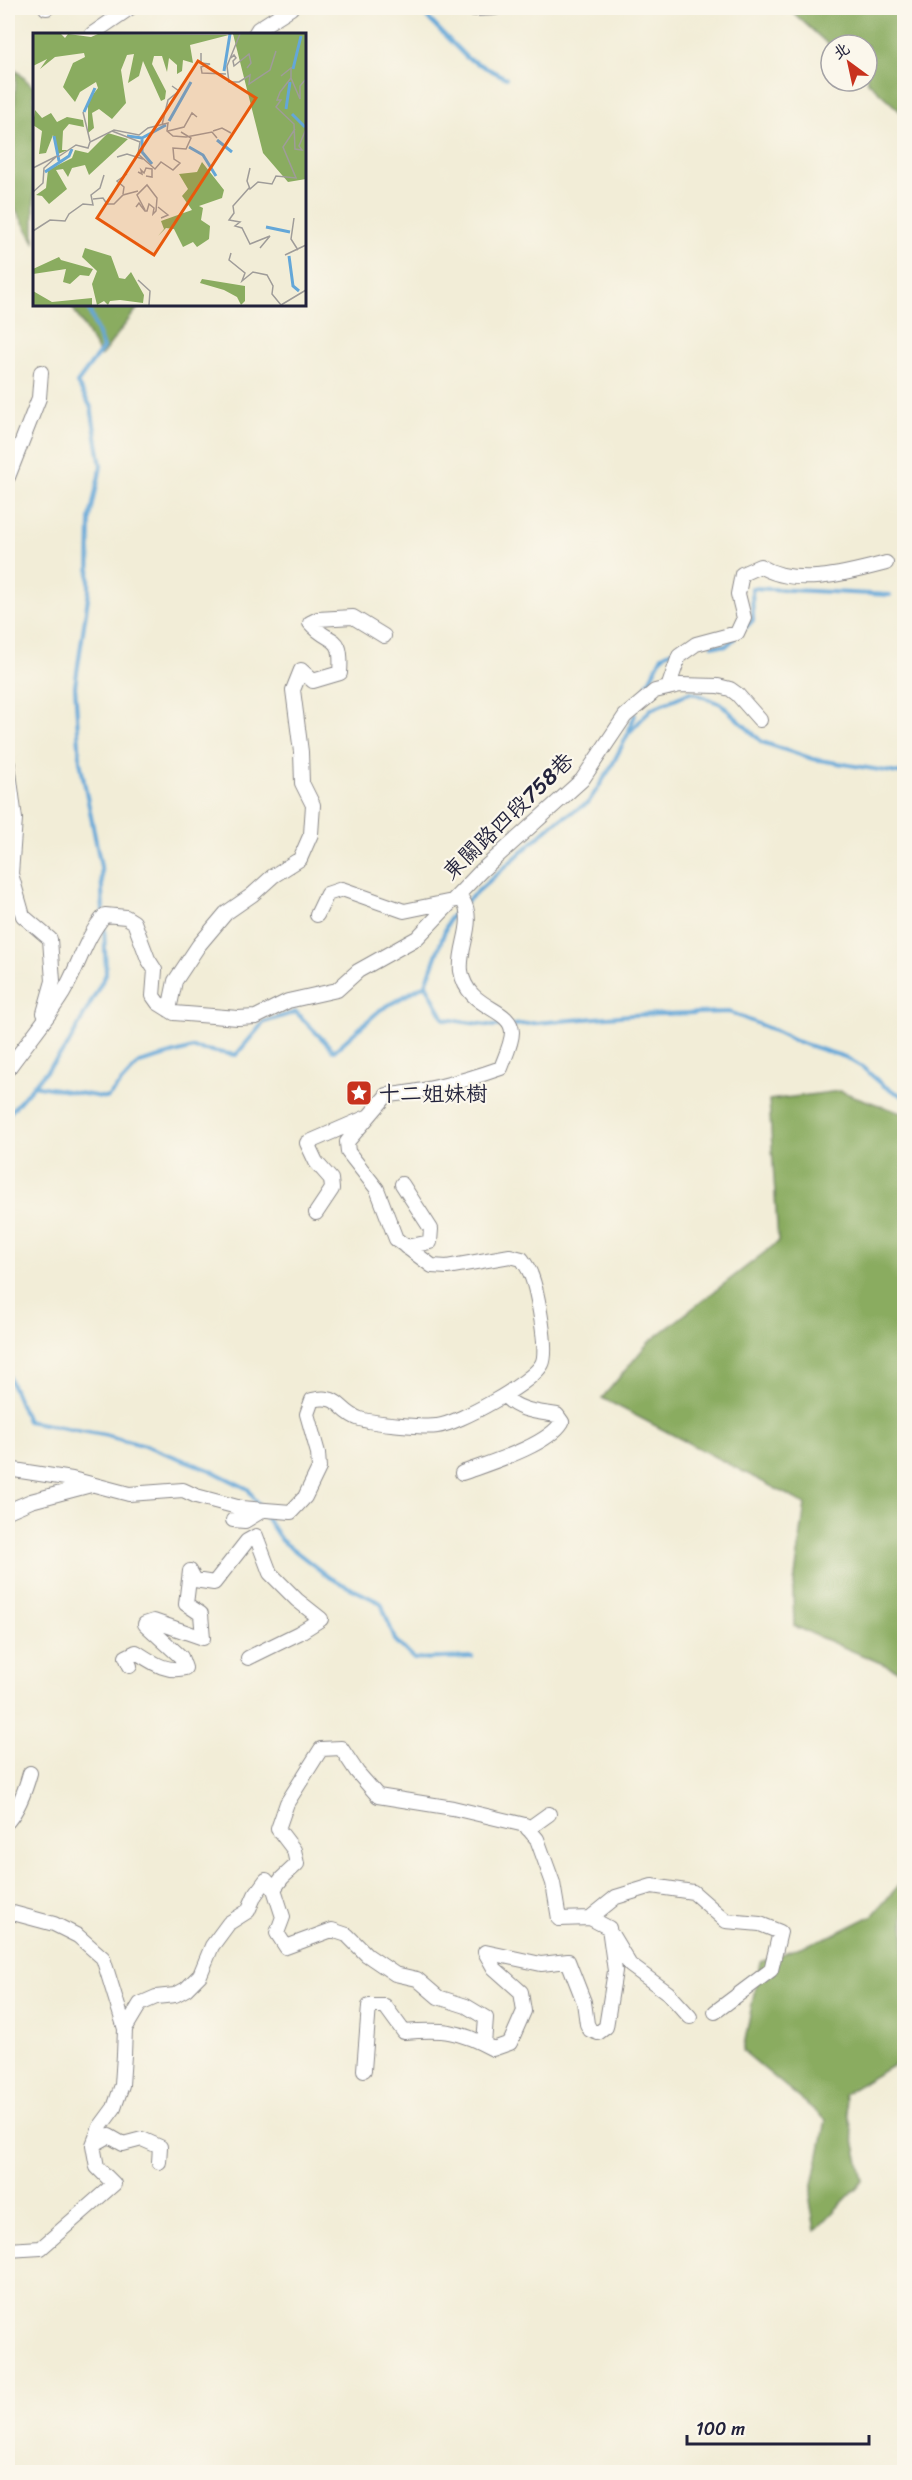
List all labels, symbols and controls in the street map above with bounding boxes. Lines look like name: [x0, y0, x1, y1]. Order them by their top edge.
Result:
inset map: [33, 33, 306, 306]
north arrow: [819, 33, 879, 93]
text: 北: [826, 34, 856, 67]
street label: 東關路四段758巷: [433, 742, 583, 890]
place label: 十二姐妹樹: [378, 1074, 488, 1113]
place icon: 十二姐妹樹: [344, 1078, 374, 1108]
scale bar: [687, 2408, 868, 2446]
text: 100 m: [696, 2413, 745, 2445]

